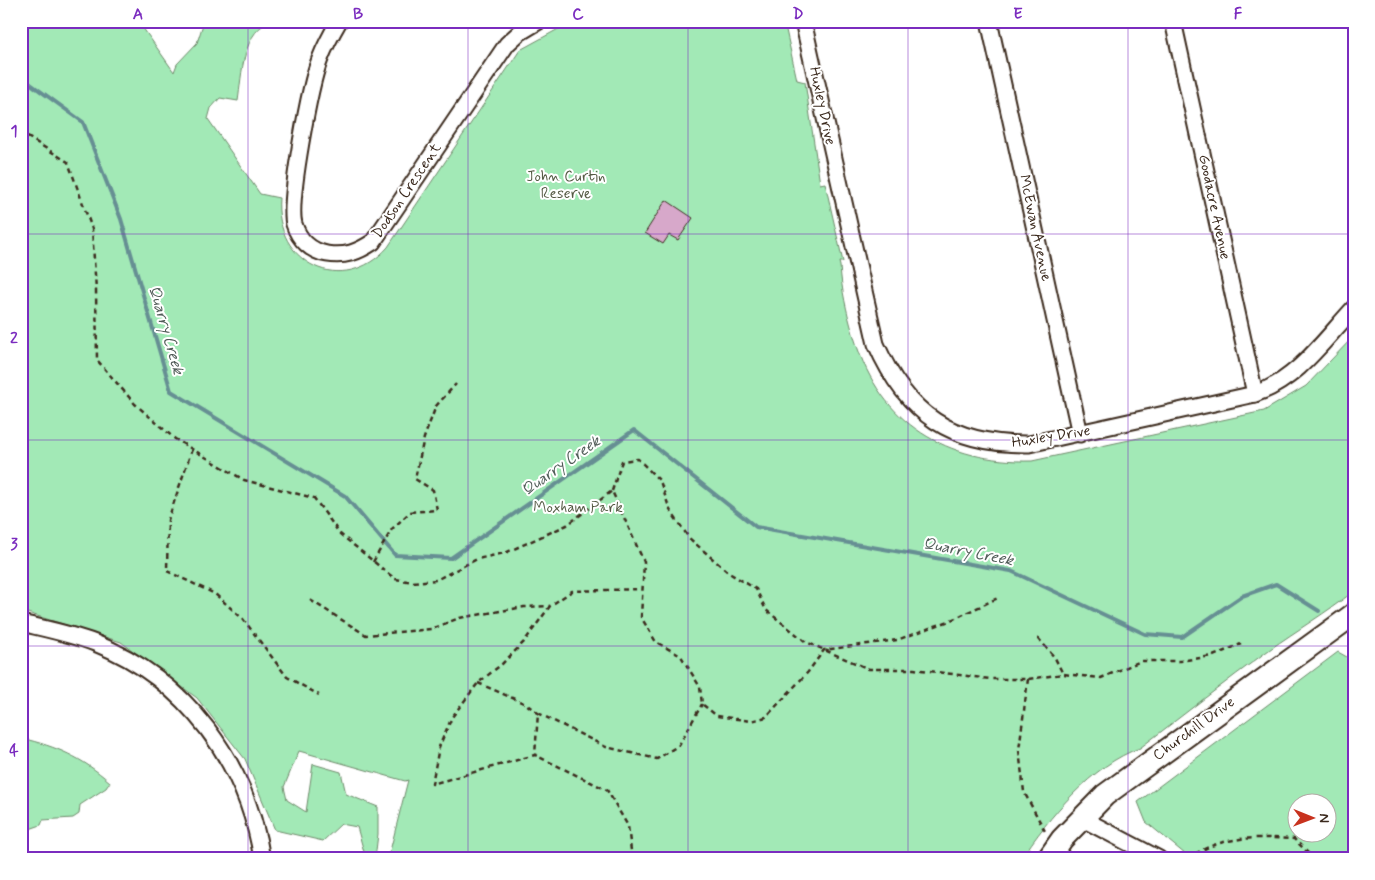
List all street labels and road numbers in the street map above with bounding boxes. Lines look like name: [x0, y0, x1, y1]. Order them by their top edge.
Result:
street label: Huxley Drive: [804, 65, 840, 147]
street label: Dodson Crescent: [368, 139, 446, 243]
street label: Goodacre Avenue: [1193, 153, 1235, 262]
street label: McEwan Avenue: [1014, 173, 1056, 283]
street label: Huxley Drive: [1010, 421, 1092, 453]
street label: Churchill Drive: [1149, 692, 1239, 766]

